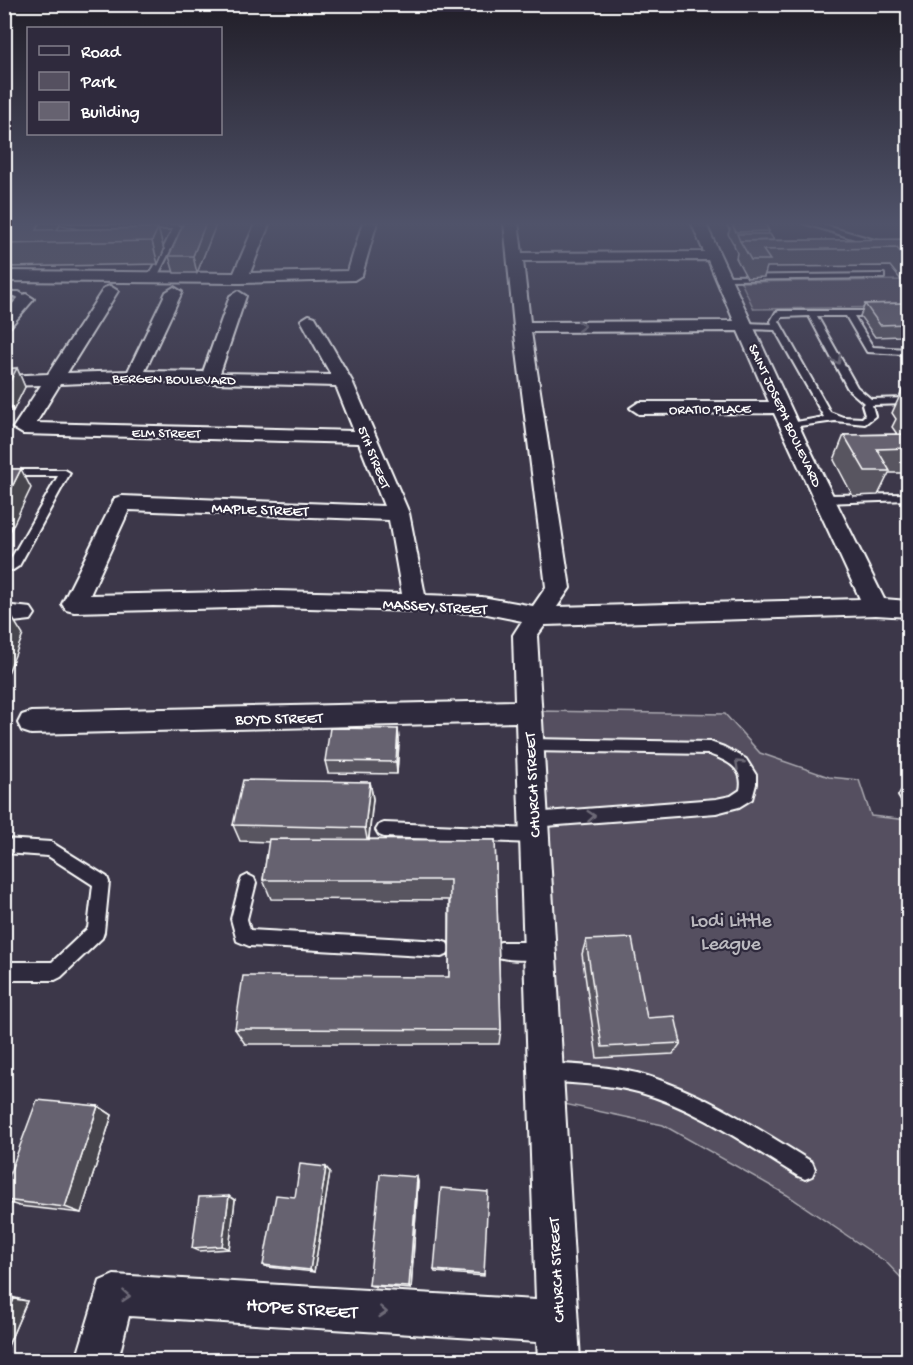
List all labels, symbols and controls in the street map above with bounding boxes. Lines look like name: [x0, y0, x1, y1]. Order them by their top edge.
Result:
legend: [27, 27, 222, 135]
text: Road: [81, 43, 122, 64]
text: Park: [80, 73, 117, 94]
text: Building: [80, 103, 140, 124]
one-way arrow: [576, 320, 585, 333]
street label: SAINT JOSEPH BOULEVARD: [743, 342, 825, 491]
one-way arrow: [830, 354, 841, 365]
street label: BERGEN BOULEVARD: [111, 371, 237, 390]
street label: ORATIO PLACE: [669, 401, 752, 420]
street label: 5TH STREET: [352, 424, 393, 492]
street label: ELM STREET: [131, 425, 201, 444]
street label: MAPLE STREET: [211, 500, 310, 523]
street label: MASSEY STREET: [382, 596, 488, 621]
street label: BOYD STREET: [234, 710, 324, 731]
street label: CHURCH STREET: [522, 731, 547, 838]
one-way arrow: [735, 760, 745, 771]
one-way arrow: [586, 809, 595, 822]
park label: Lodi Little League: [690, 911, 772, 957]
street label: CHURCH STREET: [546, 1216, 571, 1323]
one-way arrow: [121, 1289, 130, 1302]
street label: HOPE STREET: [245, 1295, 360, 1326]
one-way arrow: [379, 1305, 388, 1318]

